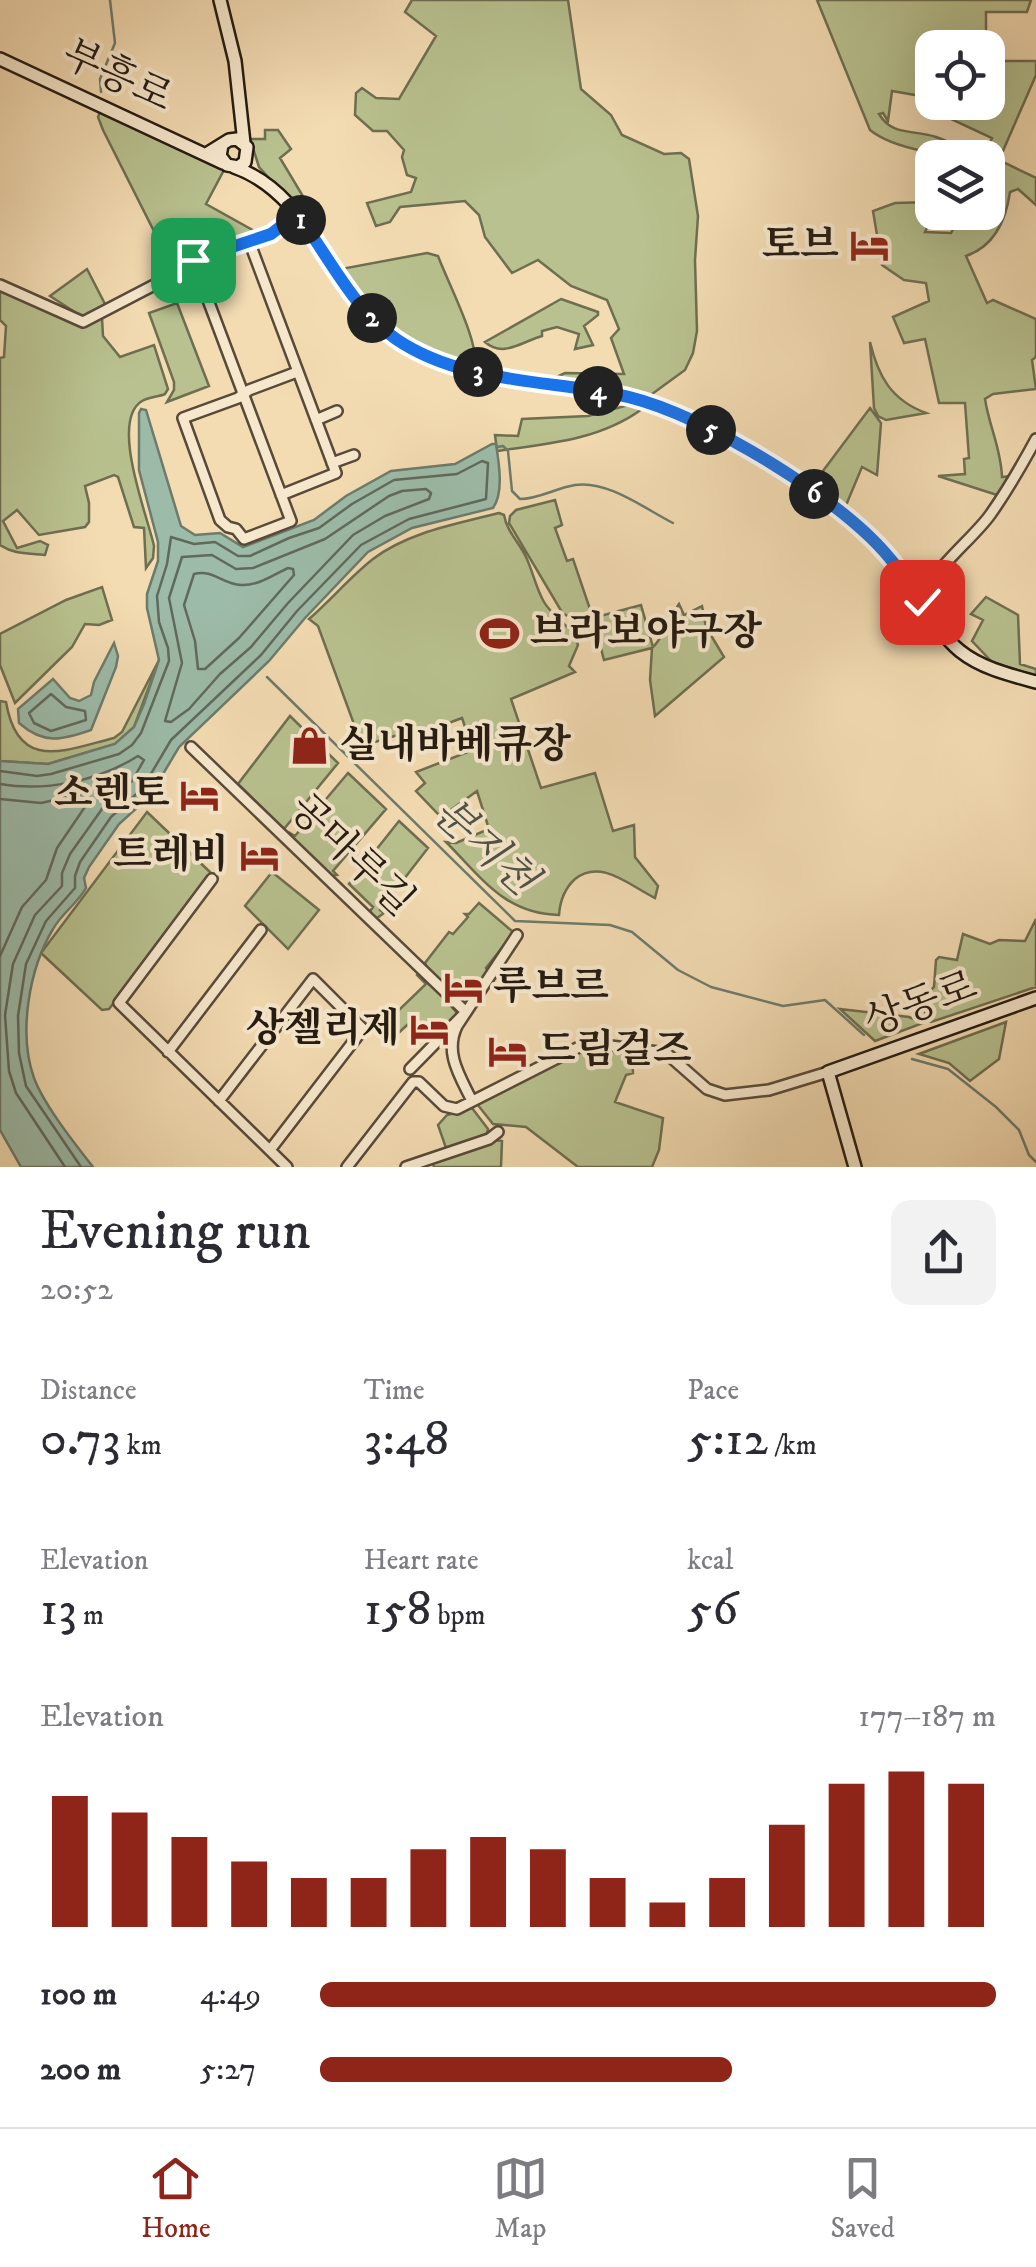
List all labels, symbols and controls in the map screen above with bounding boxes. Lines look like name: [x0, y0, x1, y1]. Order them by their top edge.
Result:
street label: 부흥로: [54, 30, 180, 124]
map controls: [915, 30, 1005, 230]
button: locate: [915, 30, 1005, 120]
button: layers: [915, 140, 1005, 230]
pin: 1: [276, 195, 326, 245]
text: 1: [296, 202, 306, 237]
pin: [151, 218, 236, 303]
place label: 토브: [762, 221, 839, 271]
hotel icon: 토브: [848, 225, 890, 267]
icon: arrive: [166, 233, 221, 288]
pin: 2: [347, 293, 397, 343]
text: 2: [365, 300, 379, 335]
pin: 3: [453, 347, 503, 397]
text: 3: [473, 354, 483, 389]
pin: 4: [573, 366, 623, 416]
text: 4: [590, 373, 606, 408]
pin: 5: [686, 405, 736, 455]
text: 5: [704, 412, 718, 447]
pin: 6: [789, 469, 839, 519]
text: 6: [807, 476, 821, 511]
pin: [880, 560, 965, 645]
icon: check: [895, 575, 950, 630]
place label: 브라보야구장: [530, 608, 762, 658]
sports icon: 브라보야구장: [479, 612, 521, 654]
place label: 실내바베큐장: [339, 721, 571, 771]
shop icon: 실내바베큐장: [288, 725, 330, 767]
place label: 소렌토: [54, 770, 170, 820]
hotel icon: 소렌토: [179, 774, 221, 816]
street label: 공마루길: [278, 784, 424, 928]
water label: 분지천: [421, 787, 548, 909]
place label: 트레비: [113, 831, 229, 881]
hotel icon: 트레비: [238, 835, 280, 877]
street label: 상동로: [858, 962, 984, 1048]
place label: 루브르: [493, 963, 609, 1013]
hotel icon: 루브르: [442, 967, 484, 1009]
place label: 상젤리제: [245, 1005, 400, 1055]
hotel icon: 상젤리제: [409, 1009, 451, 1051]
place label: 드림걸즈: [537, 1026, 692, 1076]
hotel icon: 드림걸즈: [486, 1030, 528, 1072]
text: Evening run: [40, 1198, 311, 1267]
button: share: [891, 1200, 996, 1305]
text: 20:52: [40, 1270, 113, 1310]
text: Distance: [40, 1373, 136, 1408]
text: Time: [364, 1373, 424, 1408]
text: Pace: [687, 1373, 739, 1408]
text: 0.73: [40, 1408, 121, 1471]
text: 3:48: [364, 1408, 449, 1471]
text: 5:12: [687, 1408, 768, 1471]
text: km: [121, 1428, 162, 1463]
text: /km: [768, 1428, 817, 1463]
text: Elevation: [40, 1543, 148, 1578]
text: Heart rate: [364, 1543, 479, 1578]
text: kcal: [687, 1543, 733, 1578]
text: 13: [40, 1578, 77, 1641]
text: 158: [364, 1578, 431, 1641]
text: 56: [687, 1578, 738, 1641]
text: m: [77, 1598, 104, 1633]
text: bpm: [431, 1598, 486, 1633]
text: Elevation: [40, 1697, 164, 1737]
text: 177–187 m: [858, 1697, 996, 1737]
text: 100 m: [40, 1975, 117, 2015]
text: 4:49: [200, 1975, 261, 2015]
text: 200 m: [40, 2050, 121, 2090]
text: 5:27: [200, 2050, 256, 2090]
tab: Home: [141, 2151, 210, 2246]
tab: Map: [493, 2151, 548, 2246]
tab: Saved: [830, 2151, 895, 2246]

